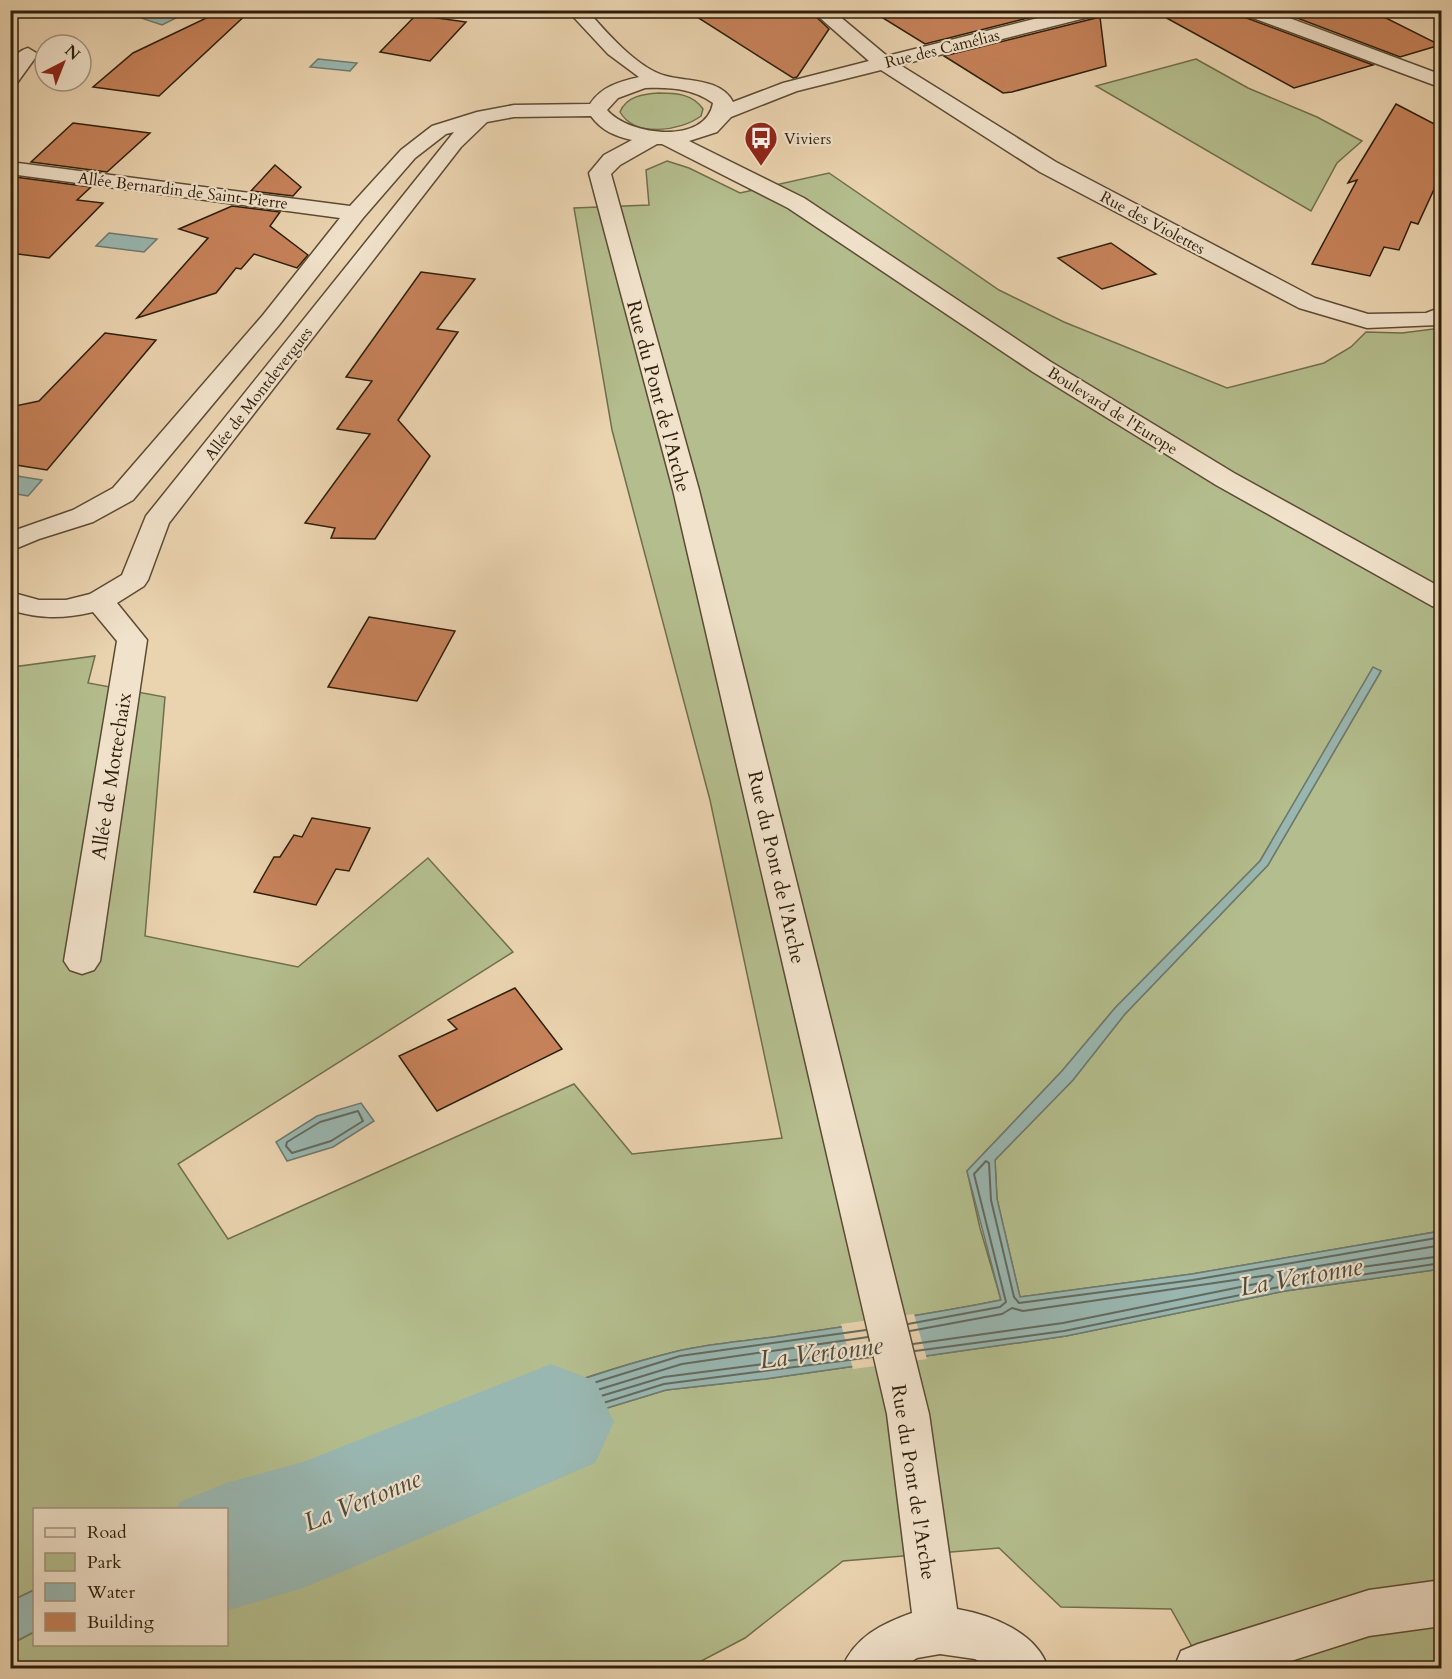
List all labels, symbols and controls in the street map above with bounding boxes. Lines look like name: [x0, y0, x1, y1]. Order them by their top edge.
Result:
street label: Rue des Camélias: [883, 24, 1002, 74]
north arrow: [33, 33, 93, 93]
text: N: [60, 40, 85, 65]
bus stop icon: Viviers: [743, 120, 779, 167]
place label: Viviers: [784, 128, 831, 150]
street label: Allée Bernardin de Saint-Pierre: [77, 167, 289, 215]
street label: Rue des Violettes: [1096, 186, 1209, 260]
street label: Rue du Pont de l'Arche: [620, 297, 697, 495]
street label: Allée de Montdevergues: [200, 322, 318, 465]
street label: Boulevard de l'Europe: [1043, 362, 1182, 460]
street label: Allée de Mottechaix: [85, 691, 138, 862]
street label: Rue du Pont de l'Arche: [741, 768, 812, 966]
water label: La Vertonne: [1237, 1248, 1366, 1304]
water label: La Vertonne: [757, 1327, 886, 1377]
street label: Rue du Pont de l'Arche: [885, 1382, 942, 1582]
water label: La Vertonne: [298, 1461, 427, 1540]
legend: [33, 1508, 228, 1646]
text: Road: [87, 1520, 127, 1545]
text: Park: [87, 1550, 122, 1575]
text: Water: [86, 1580, 136, 1605]
text: Building: [87, 1610, 155, 1635]

